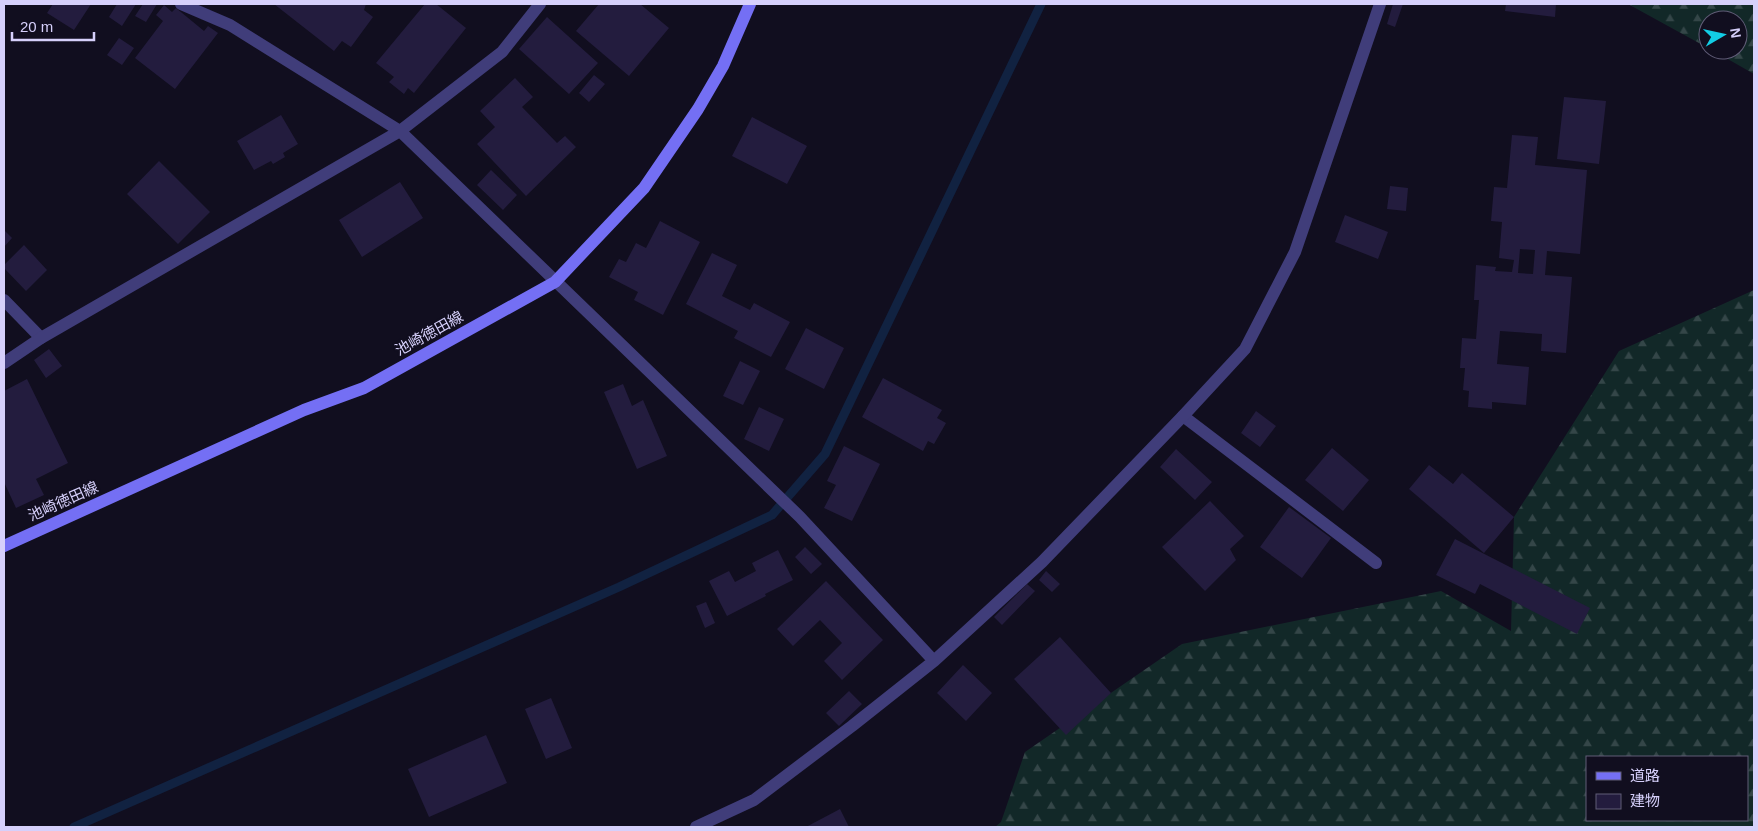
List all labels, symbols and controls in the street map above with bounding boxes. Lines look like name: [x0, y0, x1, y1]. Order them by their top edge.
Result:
scale bar: [12, 10, 95, 42]
north arrow: [1698, 10, 1748, 60]
text: 20 m: [20, 18, 53, 35]
text: N: [1727, 27, 1745, 39]
street label: 池崎徳田線: [392, 307, 466, 359]
street label: 池崎徳田線: [25, 478, 101, 524]
legend: [1586, 756, 1748, 821]
text: 道路: [1630, 767, 1660, 784]
text: 建物: [1630, 792, 1660, 809]

